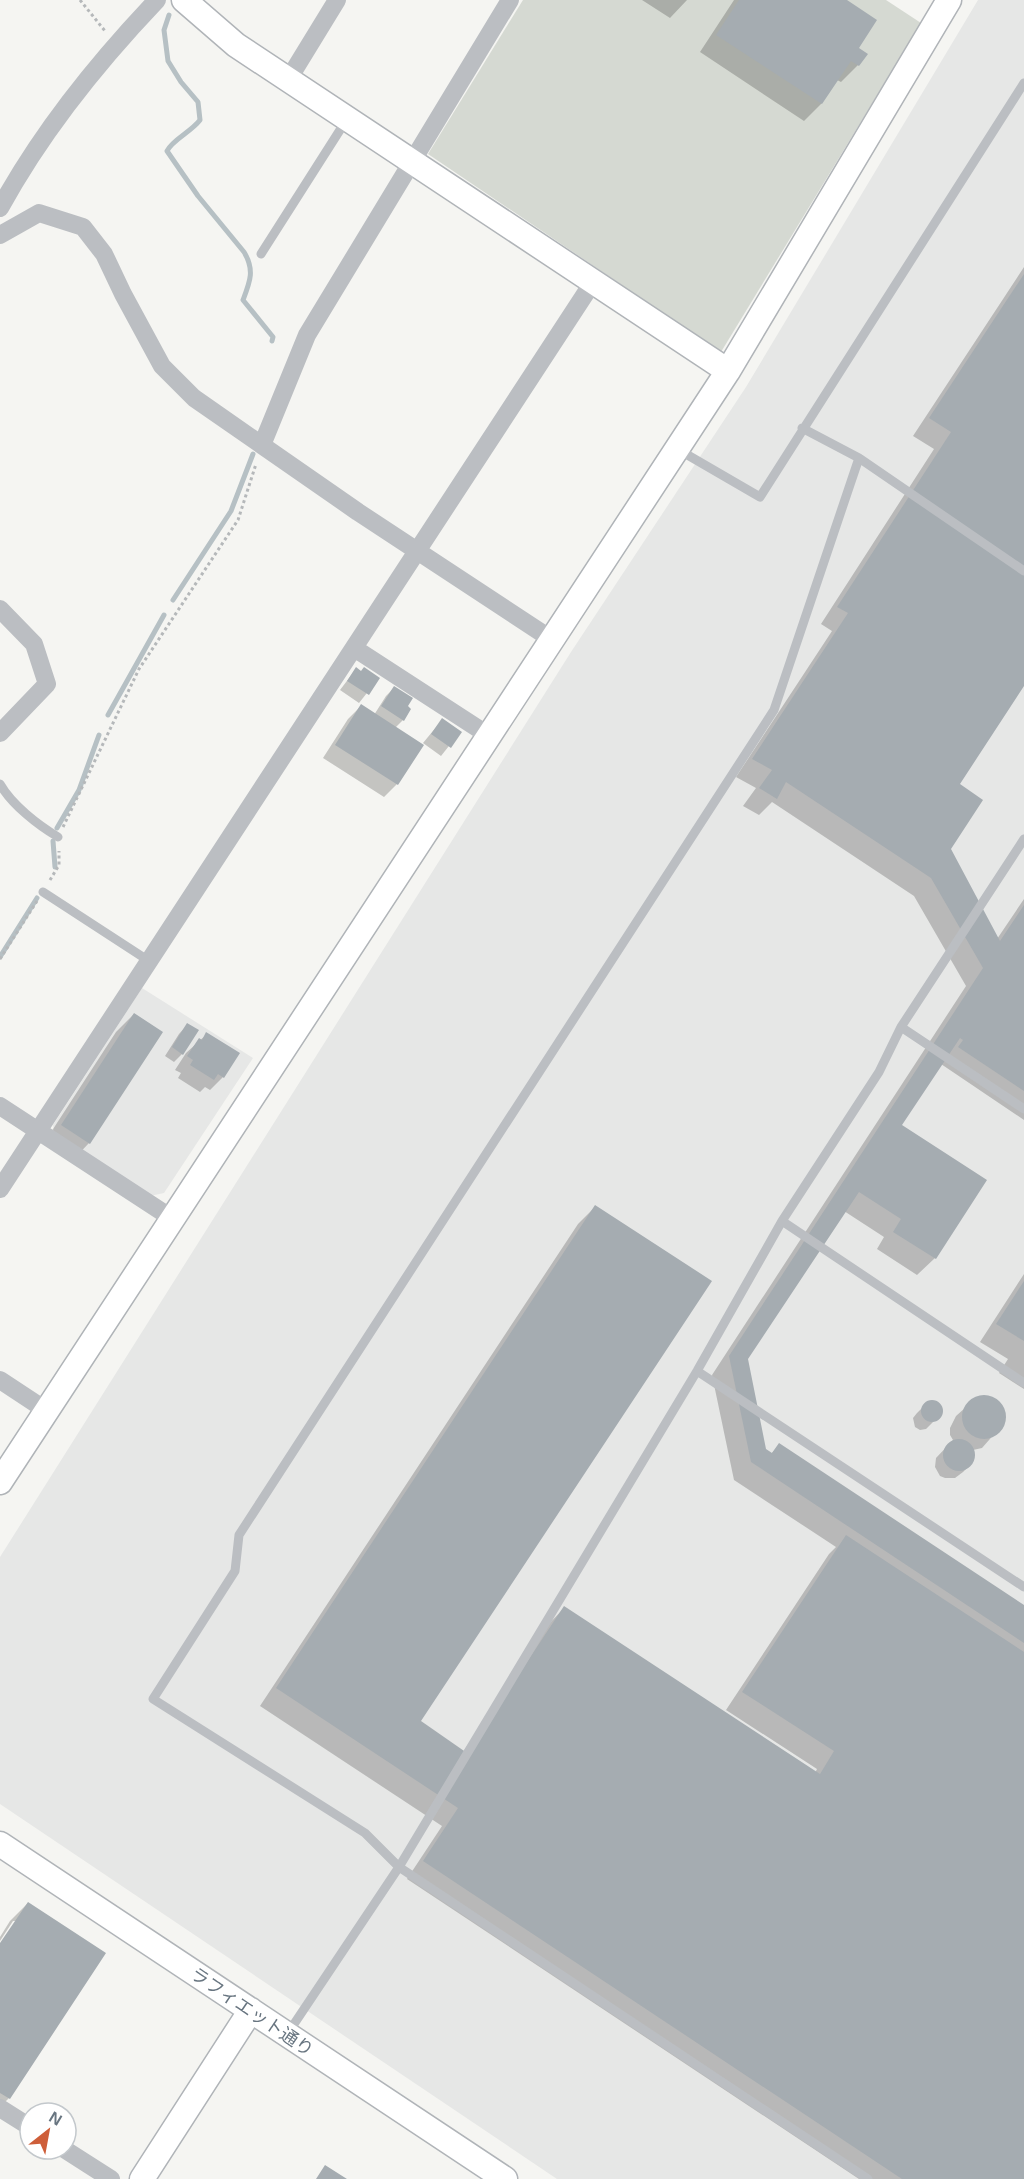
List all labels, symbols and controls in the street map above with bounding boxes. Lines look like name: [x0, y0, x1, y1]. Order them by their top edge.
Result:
street label: ラフィエット通り: [187, 1964, 317, 2060]
north arrow: [18, 2101, 78, 2161]
text: N: [46, 2108, 65, 2129]

